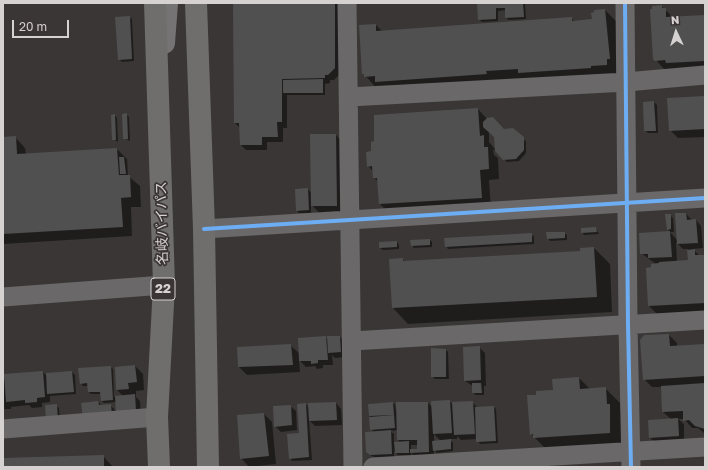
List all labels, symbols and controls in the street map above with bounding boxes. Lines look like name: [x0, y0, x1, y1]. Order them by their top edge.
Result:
scale bar: [14, 12, 71, 38]
north arrow: [656, 12, 696, 52]
text: N: [670, 13, 680, 26]
text: 20 m: [19, 19, 47, 34]
street label: 名岐バイパス: [153, 181, 171, 265]
road number: 22: [151, 278, 175, 300]

